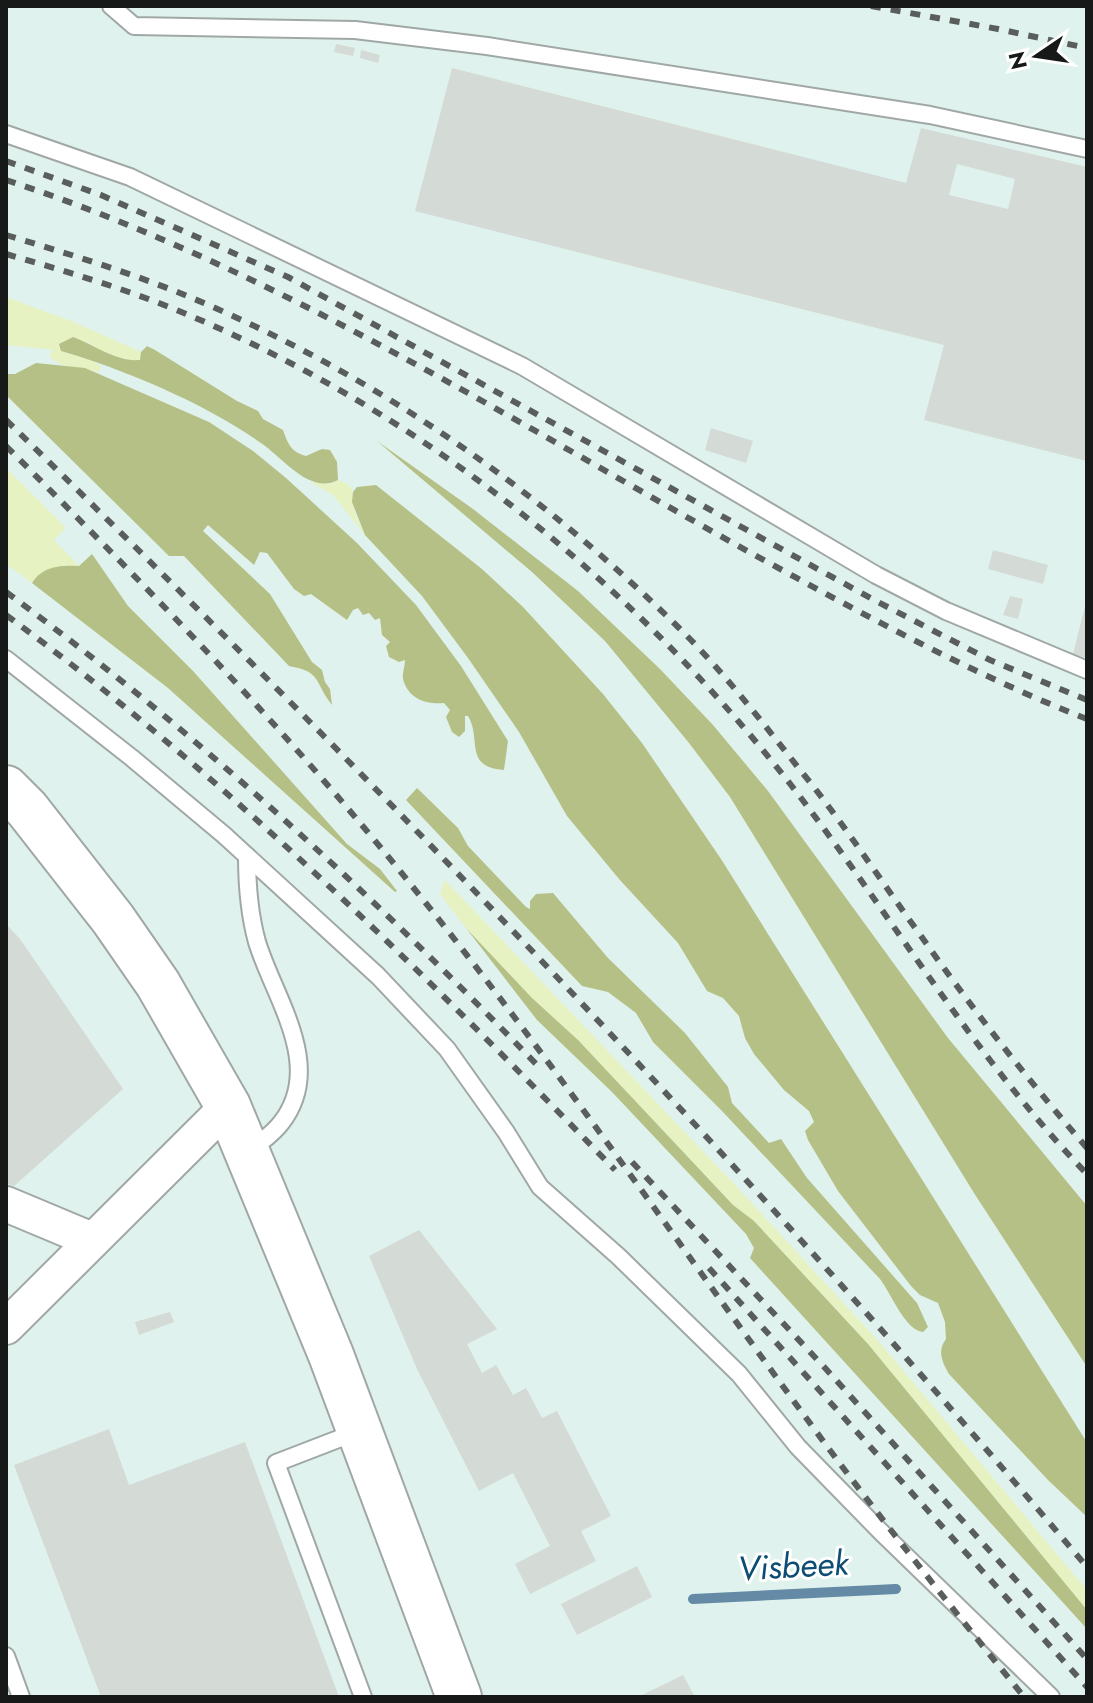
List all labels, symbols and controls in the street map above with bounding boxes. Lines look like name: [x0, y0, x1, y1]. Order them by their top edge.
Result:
north arrow: [997, 16, 1077, 96]
text: N: [1000, 48, 1035, 73]
water label: Visbeek: [736, 1539, 851, 1593]

